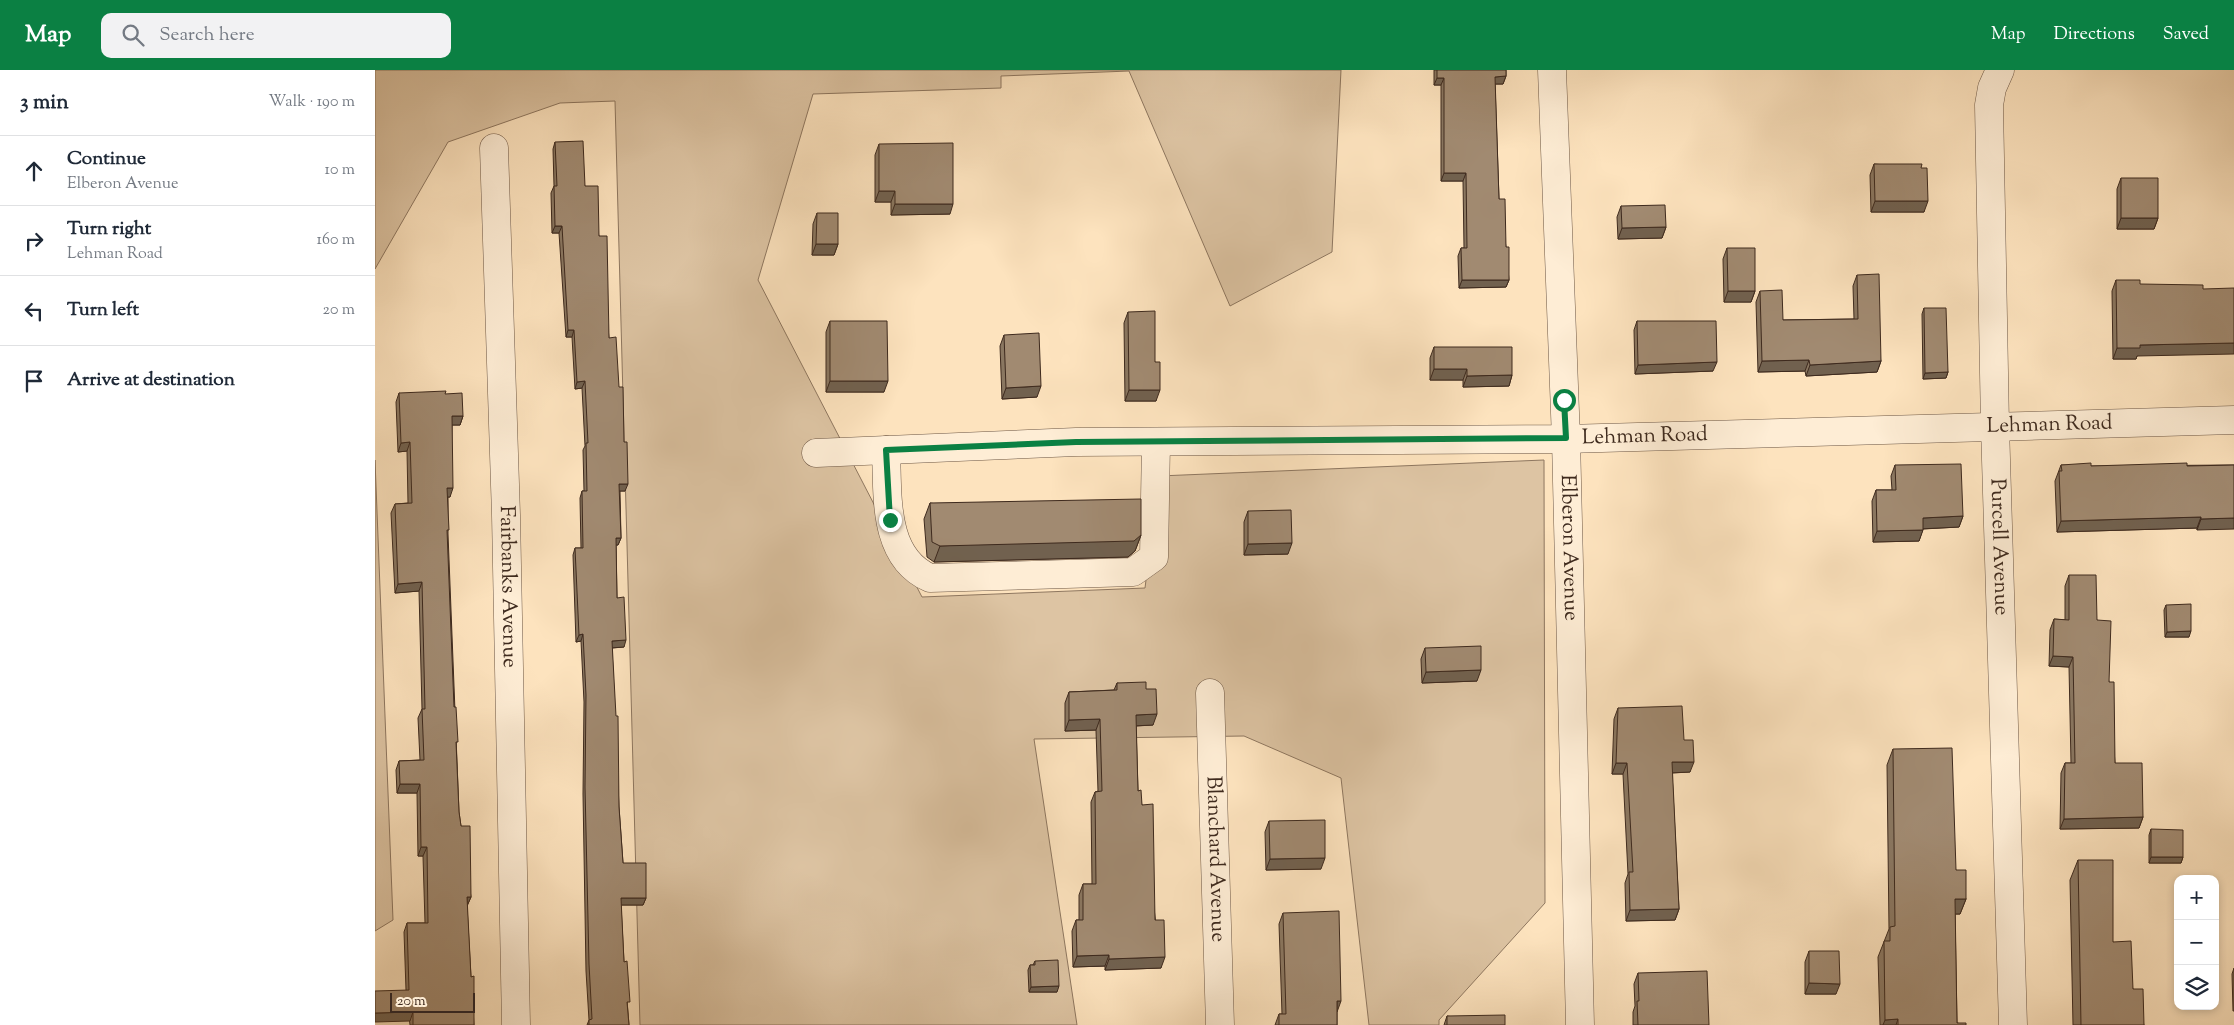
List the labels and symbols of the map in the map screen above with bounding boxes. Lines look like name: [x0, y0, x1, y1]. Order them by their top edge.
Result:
route start: [1553, 389, 1576, 412]
street label: Lehman Road: [1986, 408, 2113, 442]
street label: Lehman Road: [1581, 420, 1708, 454]
street label: Elberon Avenue: [1552, 474, 1585, 621]
street label: Purcell Avenue: [1982, 478, 2016, 616]
street label: Fairbanks Avenue: [491, 505, 524, 668]
route end: [879, 509, 902, 532]
street label: Blanchard Avenue: [1197, 775, 1232, 943]
scale bar: [390, 990, 475, 1013]

